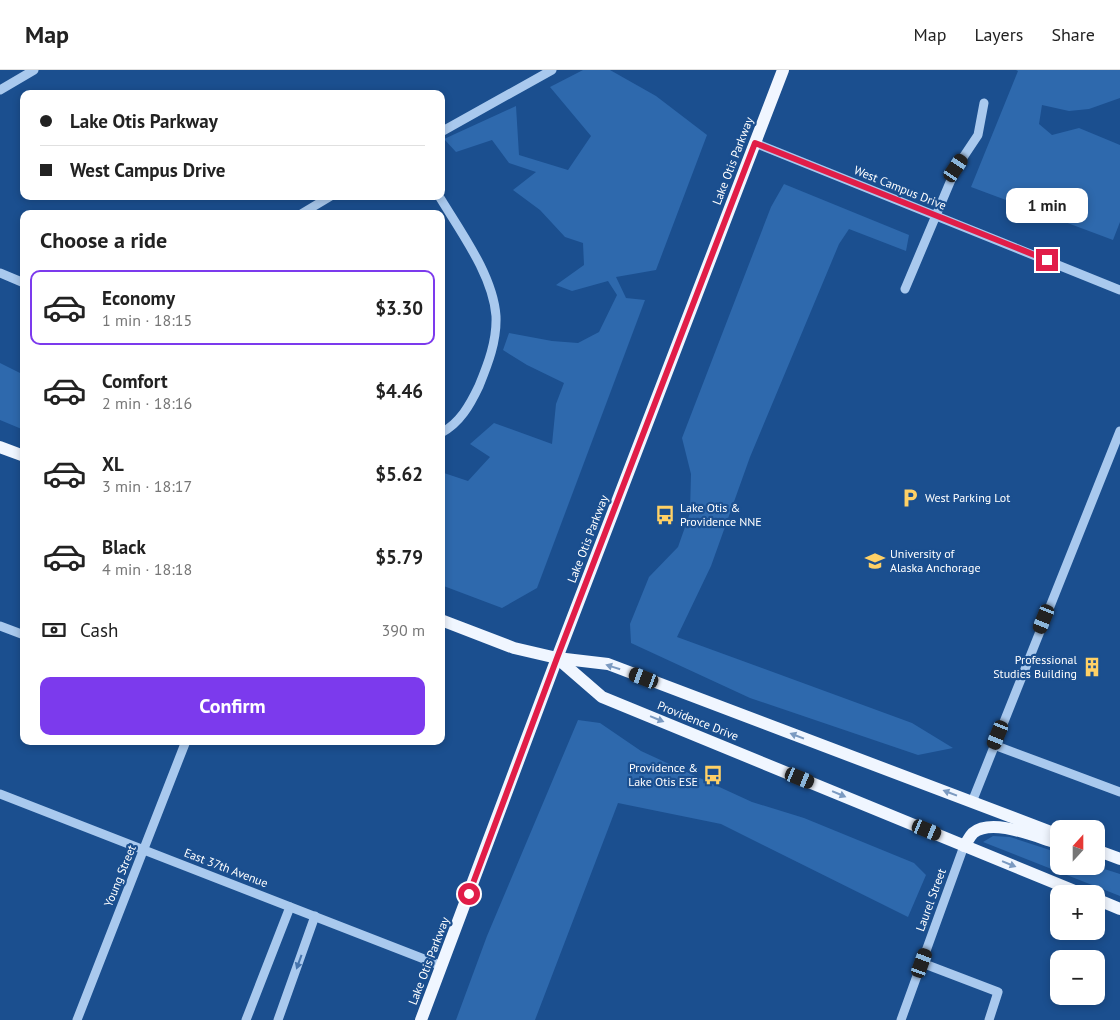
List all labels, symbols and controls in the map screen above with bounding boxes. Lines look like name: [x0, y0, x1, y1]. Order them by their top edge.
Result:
text: Map: [25, 19, 69, 50]
text: Map: [914, 23, 946, 46]
text: Layers: [974, 23, 1023, 46]
text: Share: [1051, 23, 1095, 46]
text: Lake Otis Parkway: [70, 109, 218, 133]
street label: Lake Otis Parkway: [709, 114, 756, 207]
car: [941, 151, 970, 185]
text: West Campus Drive: [70, 158, 225, 182]
street label: West Campus Drive: [852, 162, 949, 213]
callout: 1 min: [1006, 188, 1088, 222]
text: 1 min: [1027, 195, 1067, 215]
text: Choose a ride: [40, 226, 167, 254]
route end: [1036, 249, 1058, 271]
icon: car: [42, 285, 87, 330]
text: Economy: [102, 286, 175, 310]
text: $3.30: [375, 296, 423, 320]
text: 1 min · 18:15: [102, 310, 192, 330]
icon: car: [42, 368, 87, 413]
text: Comfort: [102, 369, 168, 393]
text: $4.46: [375, 379, 423, 403]
text: 2 min · 18:16: [102, 393, 192, 413]
icon: car: [42, 451, 87, 496]
text: XL: [102, 452, 124, 476]
text: $5.62: [375, 462, 423, 486]
text: 3 min · 18:17: [102, 476, 192, 496]
parking icon: West Parking Lot: [899, 487, 921, 509]
place label: West Parking Lot: [925, 490, 1010, 505]
street label: Lake Otis Parkway: [564, 492, 611, 585]
place label: Lake Otis & Providence NNE: [680, 500, 762, 529]
bus stop icon: Lake Otis & Providence NNE: [654, 504, 676, 526]
icon: car: [42, 534, 87, 579]
text: Black: [102, 535, 146, 559]
text: $5.79: [375, 545, 423, 569]
place label: University of Alaska Anchorage: [890, 546, 981, 575]
school or university icon: University of Alaska Anchorage: [864, 550, 886, 572]
text: 4 min · 18:18: [102, 559, 192, 579]
car: [1031, 602, 1056, 636]
icon: cash: [40, 616, 68, 644]
text: Cash: [80, 618, 118, 642]
text: 390 m: [382, 620, 425, 640]
place label: Professional Studies Building: [993, 652, 1077, 681]
building icon: Professional Studies Building: [1081, 656, 1103, 678]
one-way arrow: [605, 662, 620, 670]
car: [627, 666, 660, 690]
button: Confirm: [40, 677, 425, 735]
street label: Providence Drive: [655, 697, 741, 744]
one-way arrow: [650, 715, 665, 723]
car: [985, 718, 1010, 752]
one-way arrow: [790, 732, 805, 739]
place label: Providence & Lake Otis ESE: [628, 760, 698, 789]
bus stop icon: Providence & Lake Otis ESE: [702, 764, 724, 786]
car: [783, 765, 816, 791]
one-way arrow: [942, 789, 957, 796]
one-way arrow: [832, 791, 847, 798]
car: [910, 817, 943, 843]
north arrow: [1050, 820, 1105, 875]
map controls: [1050, 820, 1105, 1005]
street label: Young Street: [100, 843, 139, 909]
street label: East 37th Avenue: [182, 845, 270, 890]
one-way arrow: [1002, 860, 1017, 868]
street label: Laurel Street: [912, 866, 949, 933]
route start: [458, 883, 480, 905]
button: +: [1050, 885, 1105, 940]
street label: Lake Otis Parkway: [405, 914, 452, 1007]
car: [909, 946, 934, 980]
button: −: [1050, 950, 1105, 1005]
one-way arrow: [295, 955, 302, 970]

